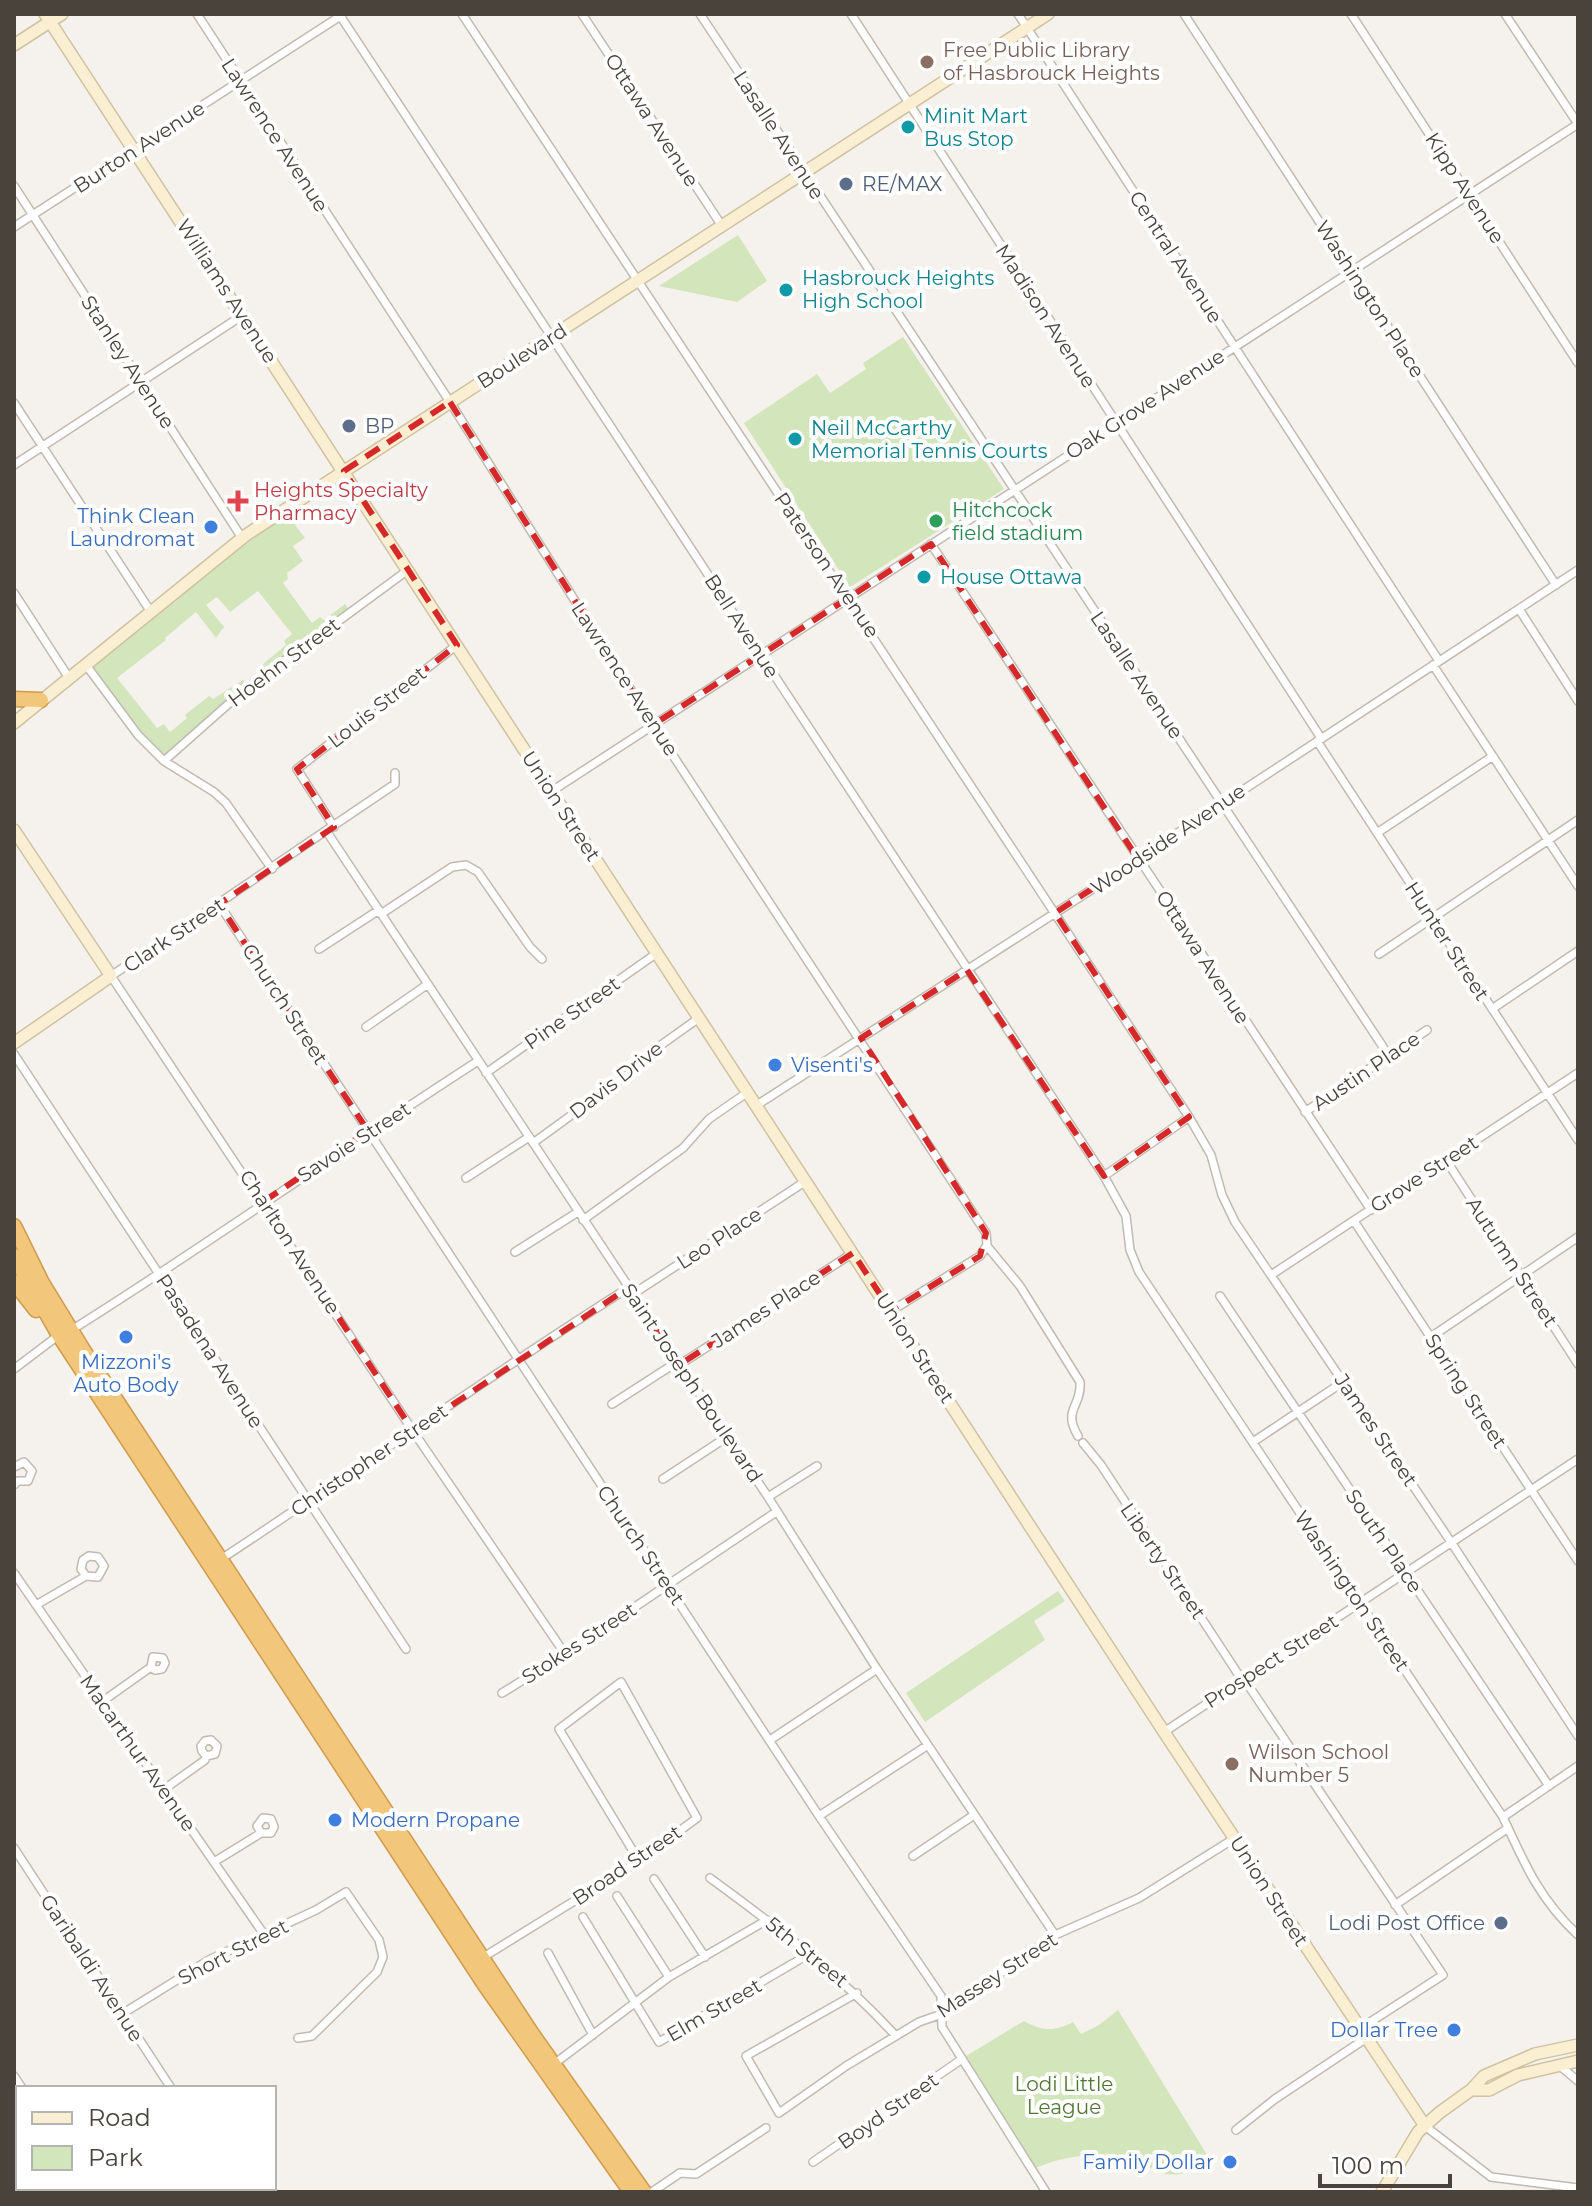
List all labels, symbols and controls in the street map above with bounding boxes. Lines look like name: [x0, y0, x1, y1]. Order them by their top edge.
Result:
place label: Free Public Library of Hasbrouck Heights: [943, 38, 1160, 85]
street label: Ottawa Avenue: [600, 49, 704, 191]
marker: Free Public Library of Hasbrouck Heights: [918, 53, 936, 71]
street label: Lawrence Avenue: [216, 54, 334, 216]
street label: Lasalle Avenue: [728, 66, 830, 204]
street label: Burton Avenue: [69, 96, 209, 198]
place label: Minit Mart Bus Stop: [924, 104, 1028, 151]
marker: Minit Mart Bus Stop: [899, 118, 917, 136]
street label: Kipp Avenue: [1420, 128, 1510, 248]
place label: RE/MAX: [862, 172, 942, 196]
marker: RE/MAX: [837, 175, 855, 193]
street label: Central Avenue: [1124, 186, 1228, 328]
street label: Williams Avenue: [171, 214, 283, 368]
street label: Washington Place: [1310, 216, 1430, 382]
street label: Madison Avenue: [991, 240, 1101, 392]
place label: Hasbrouck Heights High School: [802, 266, 994, 313]
marker: Hasbrouck Heights High School: [777, 281, 795, 299]
street label: Stanley Avenue: [76, 291, 180, 433]
street label: Boulevard: [473, 318, 571, 394]
street label: Oak Grove Avenue: [1061, 344, 1229, 464]
place label: BP: [365, 414, 394, 438]
place label: Neil McCarthy Memorial Tennis Courts: [811, 416, 1048, 463]
marker: BP: [340, 417, 358, 435]
marker: Neil McCarthy Memorial Tennis Courts: [786, 430, 804, 448]
place label: Heights Specialty Pharmacy: [254, 478, 428, 525]
street label: Paterson Avenue: [769, 488, 885, 642]
marker: Heights Specialty Pharmacy: [229, 492, 247, 510]
place label: Hitchcock field stadium: [952, 498, 1083, 545]
place label: Think Clean Laundromat: [69, 504, 195, 551]
marker: Hitchcock field stadium: [927, 512, 945, 530]
marker: Think Clean Laundromat: [202, 518, 220, 536]
place label: House Ottawa: [940, 565, 1082, 589]
marker: House Ottawa: [915, 568, 933, 586]
street label: Bell Avenue: [700, 570, 784, 682]
street label: Lawrence Avenue: [566, 598, 684, 760]
street label: Lasalle Avenue: [1085, 607, 1189, 743]
street label: Hoehn Street: [223, 612, 345, 712]
street label: Louis Street: [323, 661, 431, 753]
street label: Union Street: [516, 746, 606, 866]
street label: Woodside Avenue: [1086, 778, 1250, 900]
street label: Hunter Street: [1400, 877, 1494, 1005]
street label: Ottawa Avenue: [1151, 886, 1255, 1028]
street label: Clark Street: [119, 892, 229, 978]
street label: Church Street: [237, 939, 333, 1069]
street label: Pine Street: [520, 971, 624, 1055]
street label: Austin Place: [1308, 1026, 1424, 1116]
street label: Davis Drive: [565, 1036, 667, 1124]
place label: Visenti's: [791, 1053, 873, 1077]
marker: Visenti's: [766, 1056, 784, 1074]
street label: Savoie Street: [293, 1096, 415, 1188]
street label: Grove Street: [1366, 1130, 1482, 1218]
street label: Charlton Avenue: [234, 1165, 346, 1319]
street label: Autumn Street: [1461, 1193, 1563, 1331]
street label: Leo Place: [672, 1202, 766, 1274]
street label: James Place: [706, 1265, 825, 1354]
street label: Pasadena Avenue: [151, 1269, 269, 1433]
street label: Saint Joseph Boulevard: [616, 1279, 768, 1487]
street label: Union Street: [870, 1288, 960, 1408]
marker: Mizzoni's Auto Body: [117, 1328, 135, 1346]
street label: Spring Street: [1420, 1329, 1512, 1453]
place label: Mizzoni's Auto Body: [73, 1350, 179, 1397]
street label: James Street: [1329, 1368, 1422, 1491]
street label: Christopher Street: [286, 1399, 452, 1521]
street label: Church Street: [592, 1481, 690, 1609]
street label: South Place: [1341, 1485, 1427, 1597]
street label: Liberty Street: [1115, 1498, 1211, 1624]
street label: Washington Street: [1289, 1506, 1415, 1676]
street label: Stokes Street: [517, 1597, 641, 1689]
street label: Prospect Street: [1200, 1609, 1342, 1713]
street label: Macarthur Avenue: [75, 1670, 201, 1836]
place label: Wilson School Number 5: [1248, 1740, 1389, 1787]
marker: Wilson School Number 5: [1223, 1755, 1241, 1773]
place label: Modern Propane: [351, 1808, 520, 1832]
marker: Modern Propane: [326, 1811, 344, 1829]
street label: Broad Street: [568, 1820, 686, 1910]
street label: Union Street: [1224, 1831, 1314, 1951]
street label: Garibaldi Avenue: [35, 1890, 149, 2046]
place label: Lodi Post Office: [1328, 1911, 1485, 1935]
street label: 5th Street: [761, 1912, 853, 1992]
street label: Short Street: [174, 1914, 292, 1990]
marker: Lodi Post Office: [1492, 1914, 1510, 1932]
street label: Massey Street: [932, 1927, 1062, 2023]
street label: Elm Street: [662, 1973, 766, 2047]
place label: Dollar Tree: [1330, 2018, 1438, 2042]
marker: Dollar Tree: [1445, 2021, 1463, 2039]
street label: Boyd Street: [833, 2068, 943, 2154]
park label: Lodi Little League: [1015, 2072, 1113, 2119]
legend: [16, 2086, 276, 2190]
text: Road: [88, 2103, 151, 2132]
scale bar: [1320, 2138, 1450, 2188]
text: Park: [88, 2143, 143, 2172]
place label: Family Dollar: [1082, 2150, 1214, 2174]
text: 100 m: [1332, 2151, 1404, 2180]
marker: Family Dollar: [1221, 2153, 1239, 2171]

